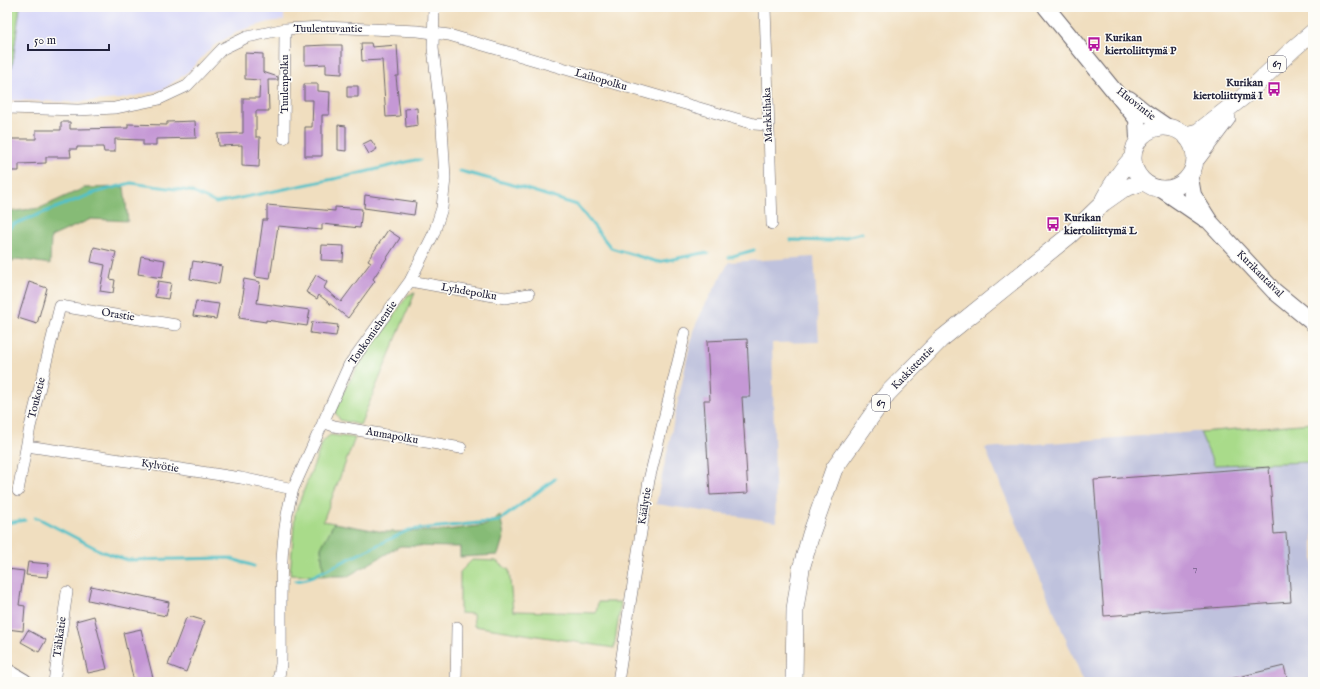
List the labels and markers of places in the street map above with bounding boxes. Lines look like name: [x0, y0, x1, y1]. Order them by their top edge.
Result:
place label: Kurikan kiertoliittymä P: [1104, 31, 1177, 58]
bus stop icon: Kurikan kiertoliittymä P: [1086, 36, 1102, 52]
place label: Kurikan kiertoliittymä I: [1192, 76, 1263, 103]
bus stop icon: Kurikan kiertoliittymä I: [1266, 81, 1282, 97]
place label: Kurikan kiertoliittymä L: [1063, 211, 1138, 238]
bus stop icon: Kurikan kiertoliittymä L: [1045, 216, 1061, 232]

